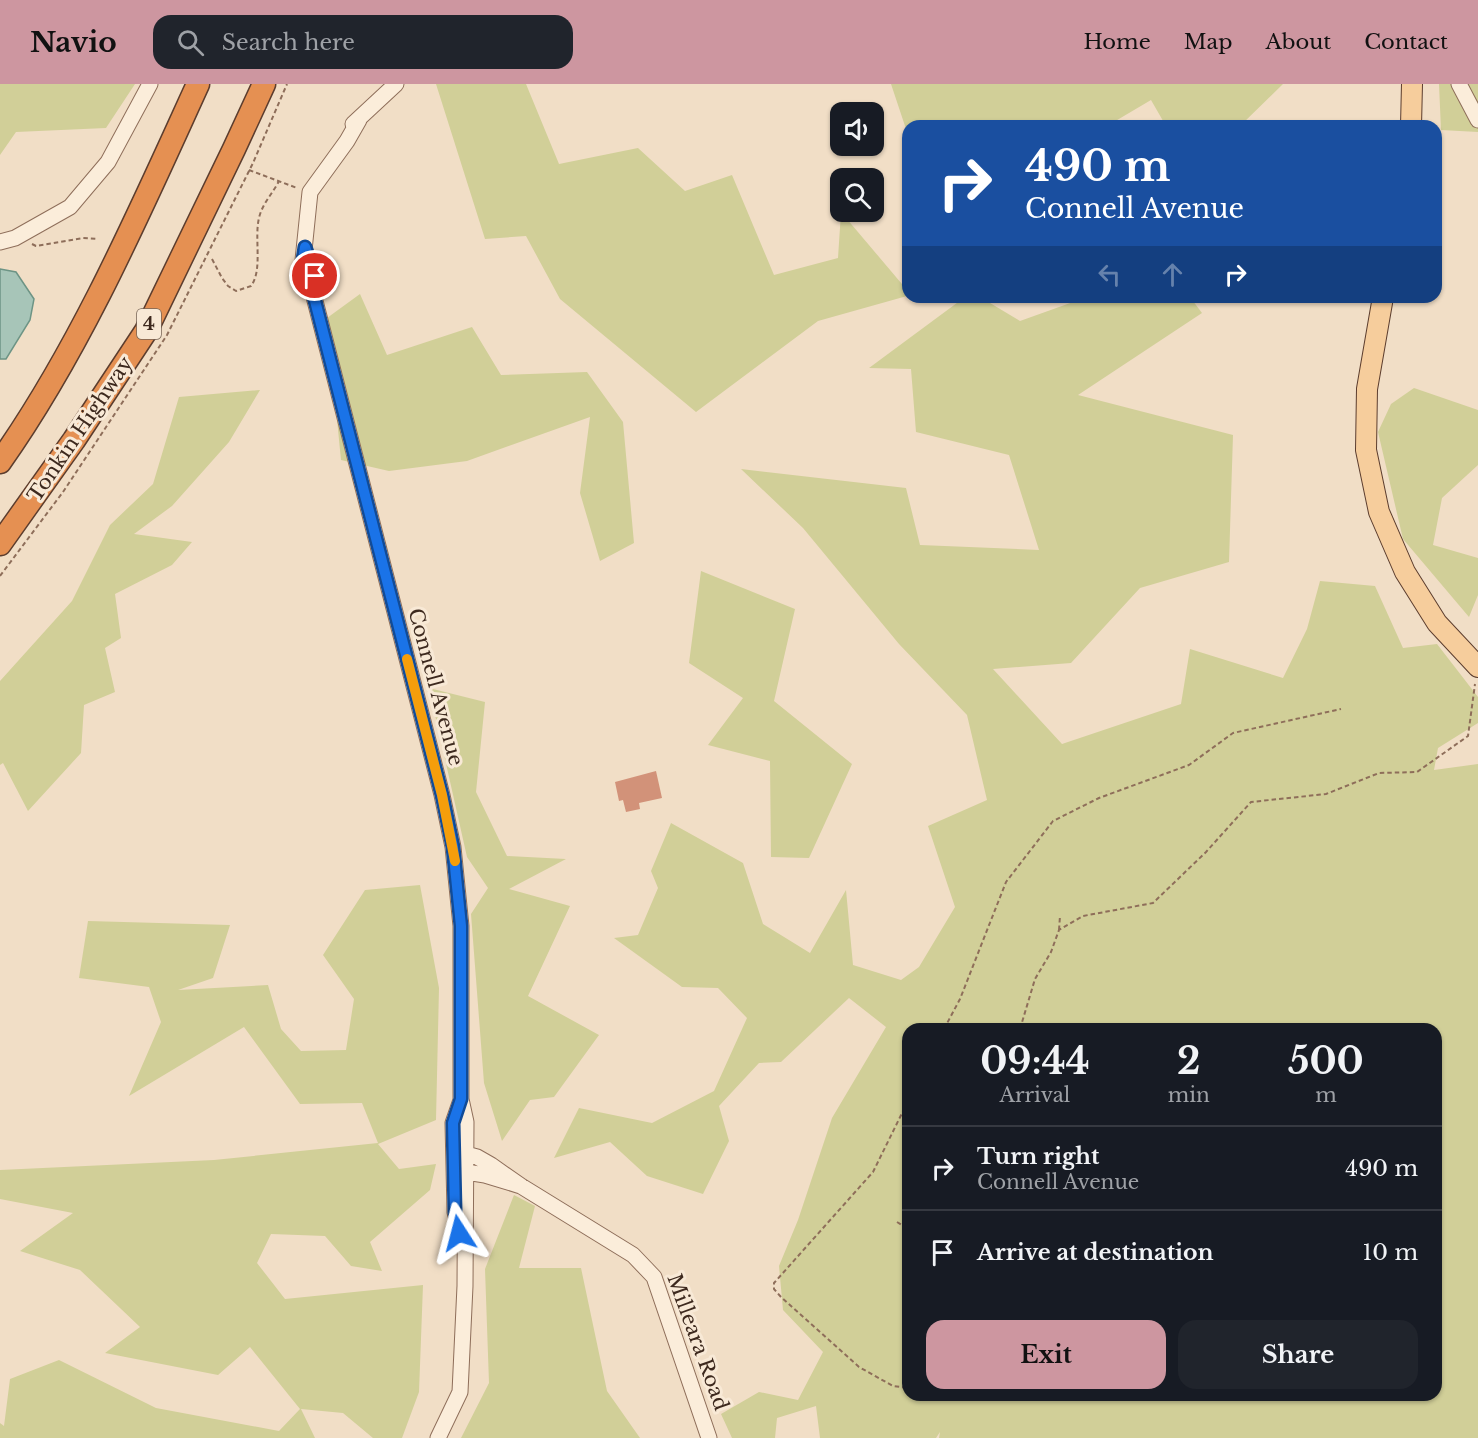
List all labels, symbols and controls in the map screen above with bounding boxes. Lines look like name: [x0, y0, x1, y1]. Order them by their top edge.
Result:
search box: [153, 15, 573, 69]
text: Navio: [30, 25, 117, 60]
icon: search: [174, 26, 207, 59]
text: Search here: [222, 29, 355, 56]
text: Home: [1084, 29, 1151, 55]
text: Map: [1184, 29, 1232, 55]
text: About: [1265, 29, 1331, 55]
text: Contact: [1364, 29, 1448, 55]
map controls: [830, 102, 884, 222]
button: sound: [830, 102, 884, 156]
text: 490 m: [1025, 140, 1171, 192]
icon: right: [926, 144, 1004, 222]
button: search: [830, 168, 884, 222]
text: Connell Avenue: [1025, 192, 1244, 225]
pin: [289, 250, 340, 301]
icon: left: [1093, 258, 1126, 291]
icon: ahead: [1156, 258, 1189, 291]
icon: right: [1219, 258, 1252, 291]
icon: arrive: [298, 259, 331, 292]
road number: 4: [137, 309, 161, 339]
street label: Tonkin Highway: [22, 352, 138, 506]
street label: Connell Avenue: [403, 606, 469, 768]
text: 09:44: [980, 1039, 1090, 1084]
text: 2: [1177, 1039, 1201, 1084]
text: 500: [1288, 1039, 1364, 1084]
text: Arrival: [999, 1083, 1070, 1107]
text: min: [1168, 1083, 1210, 1107]
text: m: [1315, 1083, 1337, 1107]
text: Turn right: [977, 1143, 1099, 1170]
icon: right: [926, 1152, 959, 1185]
text: 490 m: [1345, 1155, 1418, 1182]
text: Connell Avenue: [977, 1170, 1139, 1194]
position arrow: [427, 1201, 491, 1265]
icon: arrive: [926, 1236, 959, 1269]
text: Arrive at destination: [977, 1239, 1214, 1266]
text: 10 m: [1363, 1239, 1418, 1266]
street label: Milleara Road: [662, 1270, 734, 1414]
button: Exit: [926, 1320, 1166, 1389]
button: Share: [1178, 1320, 1418, 1389]

